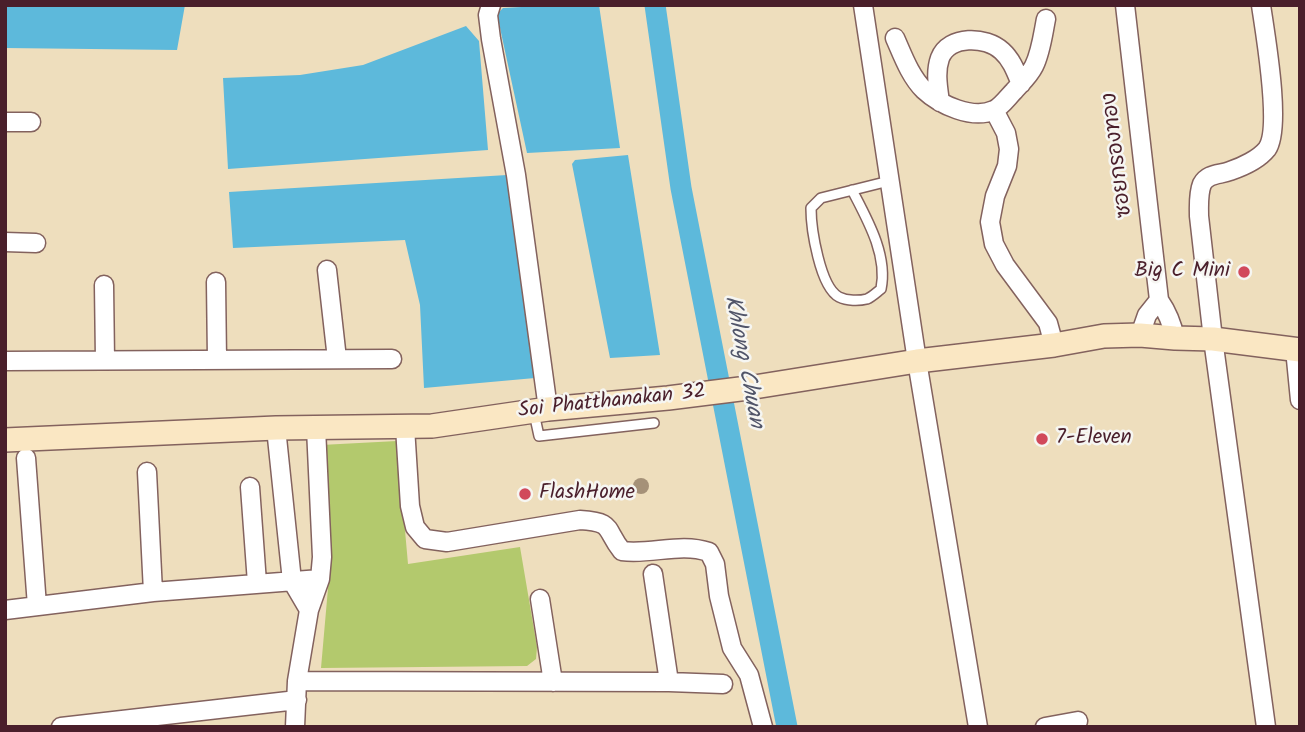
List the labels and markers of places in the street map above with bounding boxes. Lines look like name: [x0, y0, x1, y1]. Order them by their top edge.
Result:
place label: Big C Mini: [1134, 259, 1230, 285]
marker: Big C Mini: [1236, 264, 1252, 280]
place label: 7-Eleven: [1056, 426, 1132, 452]
marker: 7-Eleven: [1034, 431, 1050, 447]
place label: FlashHome: [539, 481, 635, 507]
marker: FlashHome: [517, 486, 533, 502]

